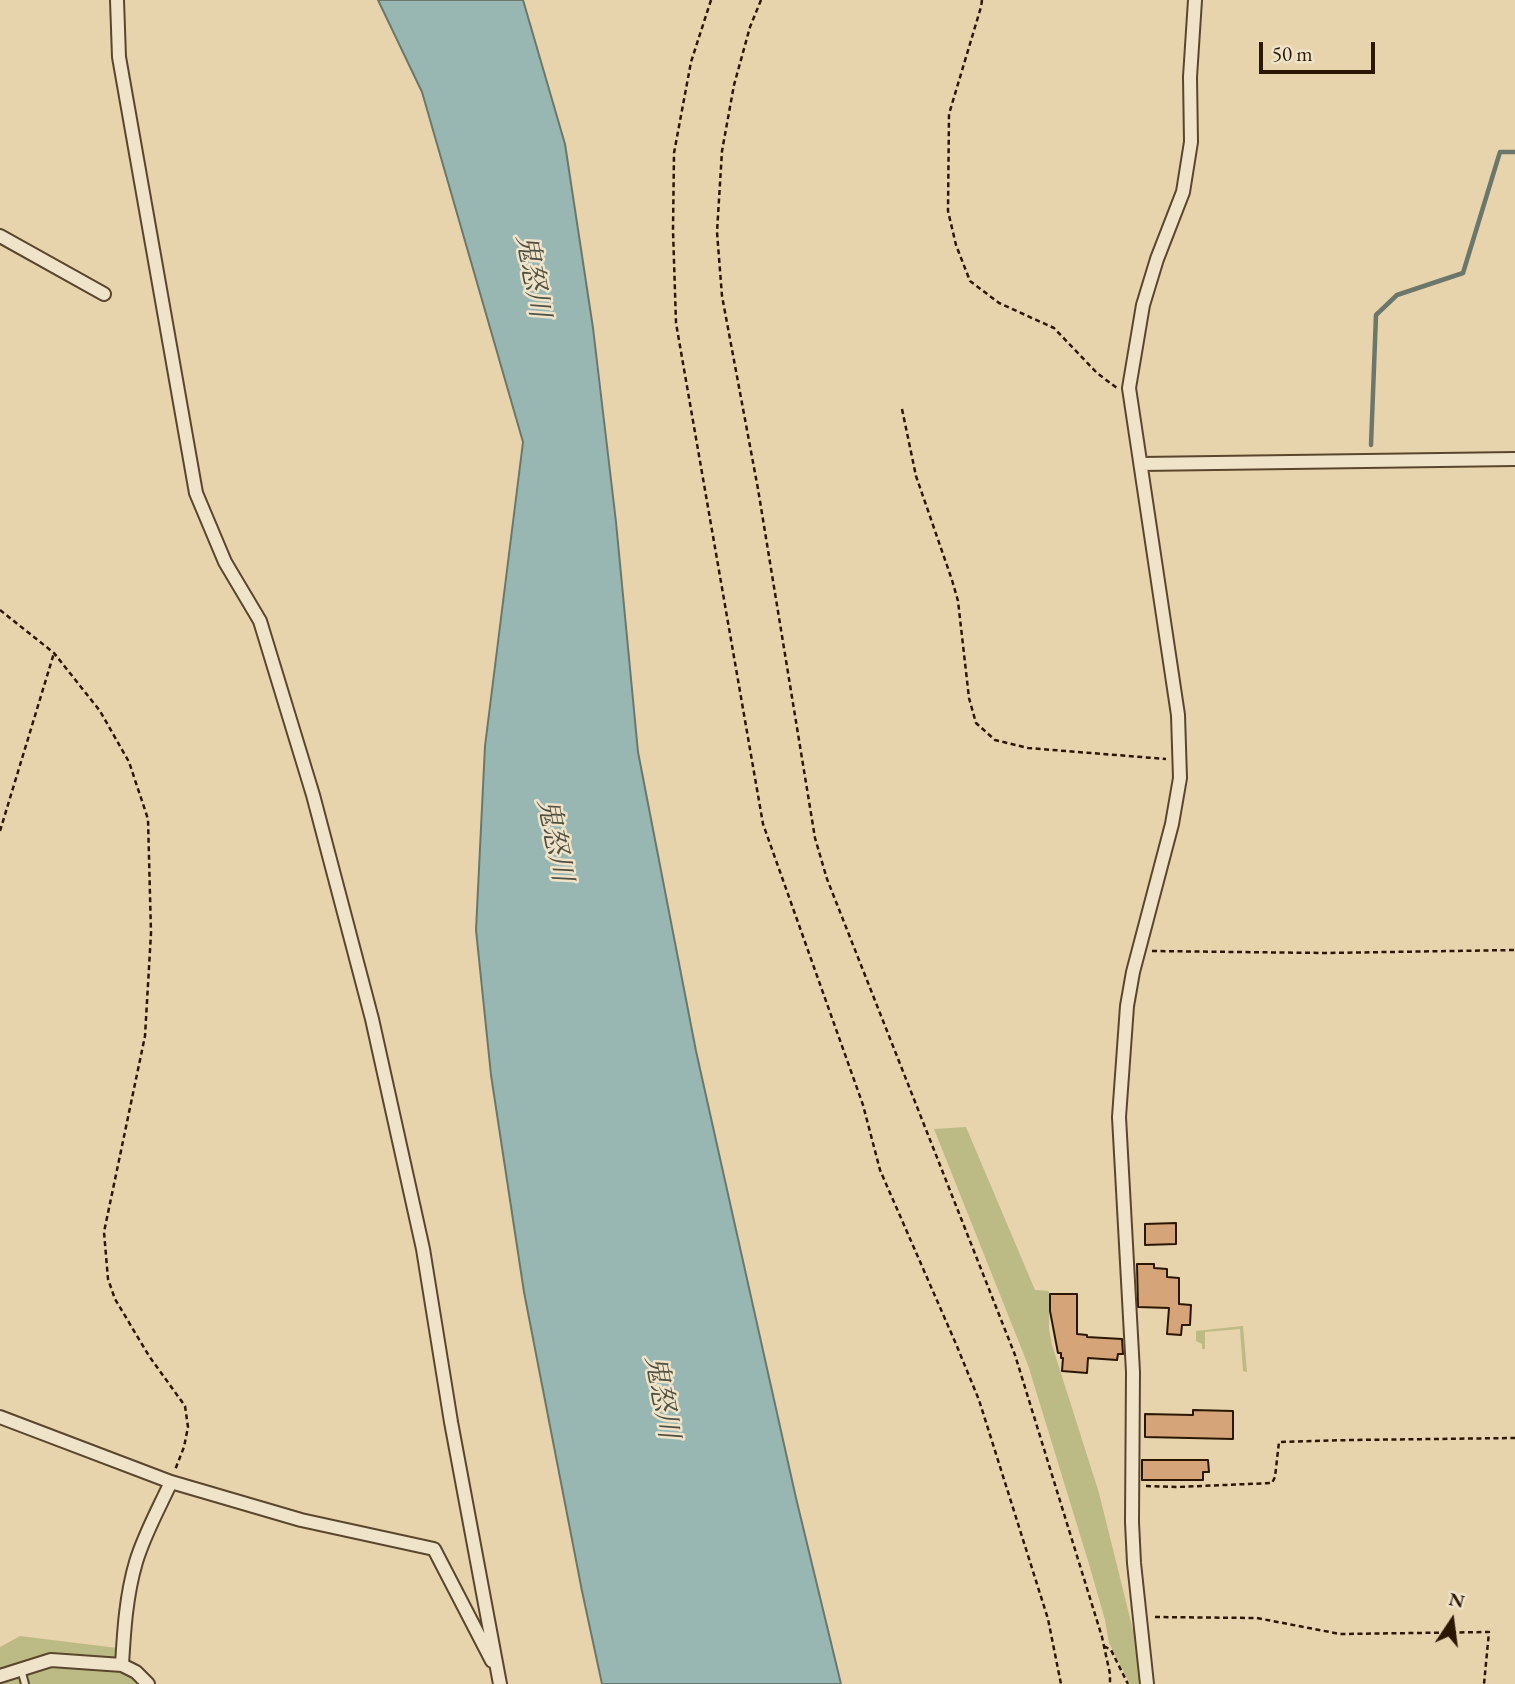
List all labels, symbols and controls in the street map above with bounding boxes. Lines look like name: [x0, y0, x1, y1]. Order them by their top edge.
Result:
scale bar: [1263, 28, 1378, 72]
text: 50 m: [1272, 40, 1313, 67]
water label: 鬼怒川: [508, 232, 556, 320]
water label: 鬼怒川: [529, 796, 579, 884]
water label: 鬼怒川: [637, 1353, 685, 1441]
north arrow: [1417, 1586, 1487, 1656]
text: N: [1447, 1586, 1467, 1614]

